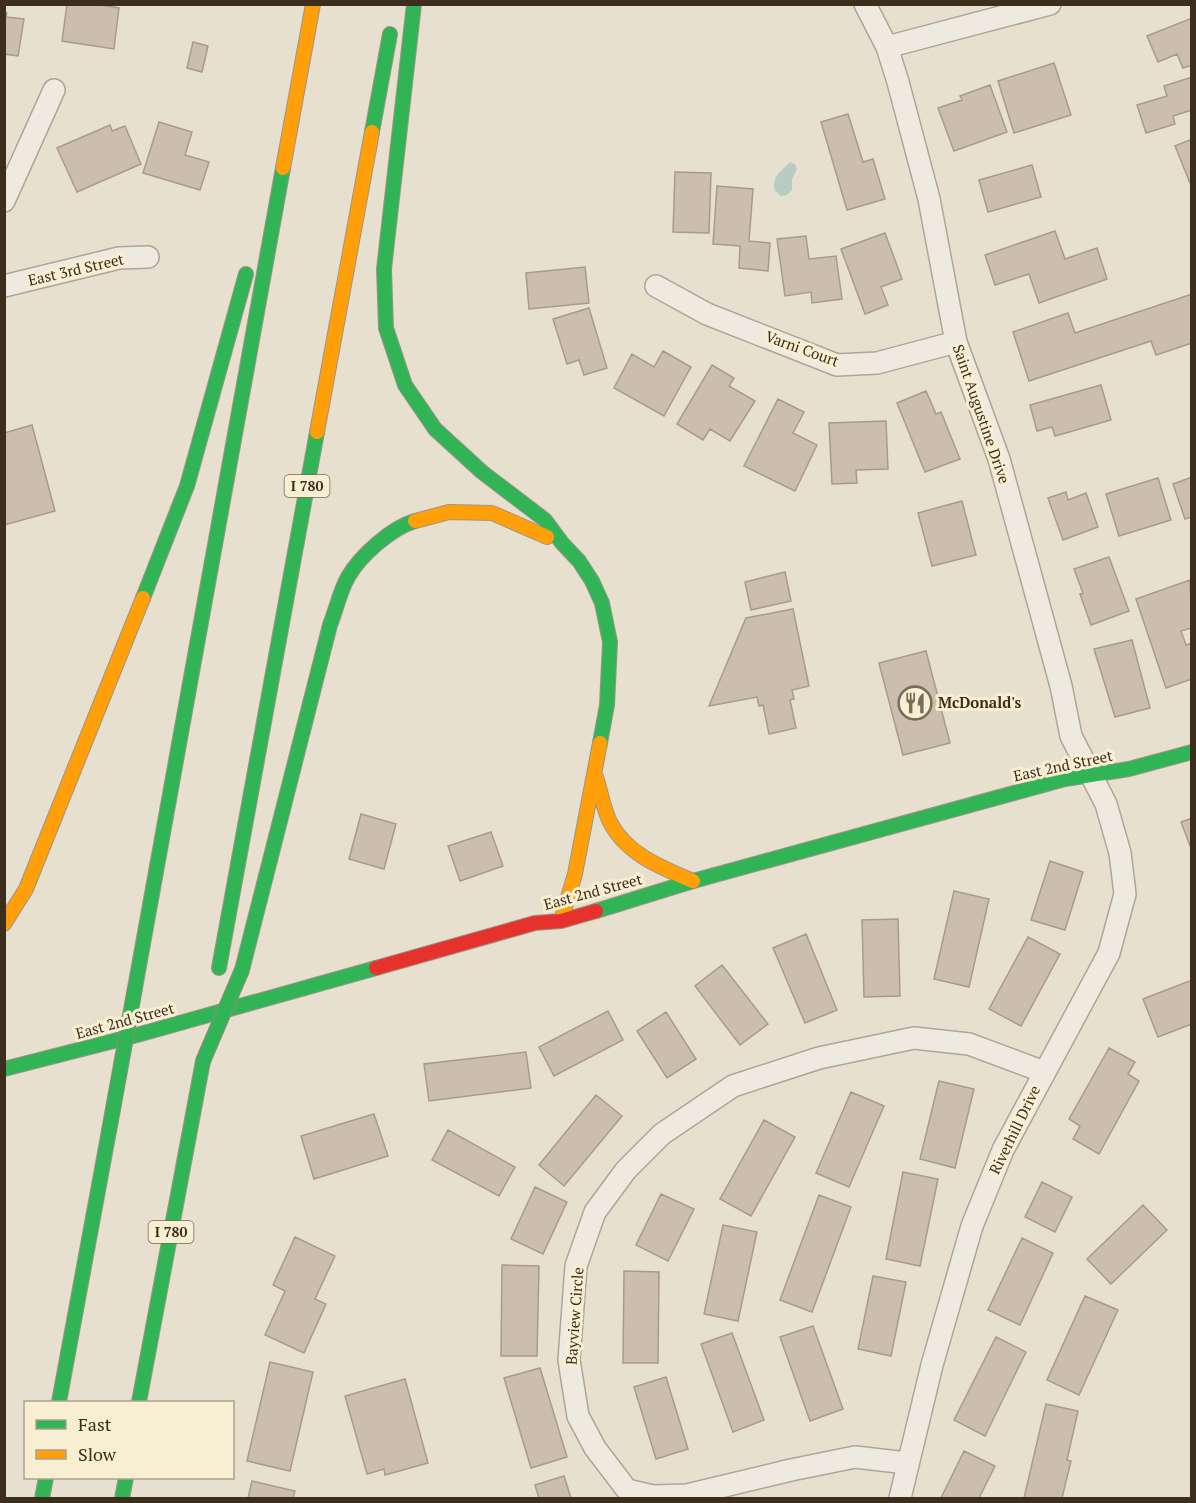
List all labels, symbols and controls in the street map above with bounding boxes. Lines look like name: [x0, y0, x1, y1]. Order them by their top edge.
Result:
street label: East 3rd Street: [26, 248, 126, 290]
street label: Varni Court: [763, 325, 842, 371]
street label: Saint Augustine Drive: [949, 341, 1015, 486]
road number: I 780: [284, 475, 330, 497]
restaurant icon: McDonald's: [897, 685, 933, 721]
place label: McDonald's: [938, 692, 1022, 712]
street label: East 2nd Street: [1011, 745, 1115, 785]
street label: East 2nd Street: [541, 868, 644, 914]
street label: East 2nd Street: [73, 997, 176, 1043]
street label: Riverhill Drive: [984, 1082, 1044, 1177]
road number: I 780: [148, 1221, 194, 1243]
street label: Bayview Circle: [561, 1266, 587, 1366]
legend: [24, 1401, 234, 1479]
text: Fast: [78, 1412, 112, 1436]
text: Slow: [78, 1442, 117, 1466]

